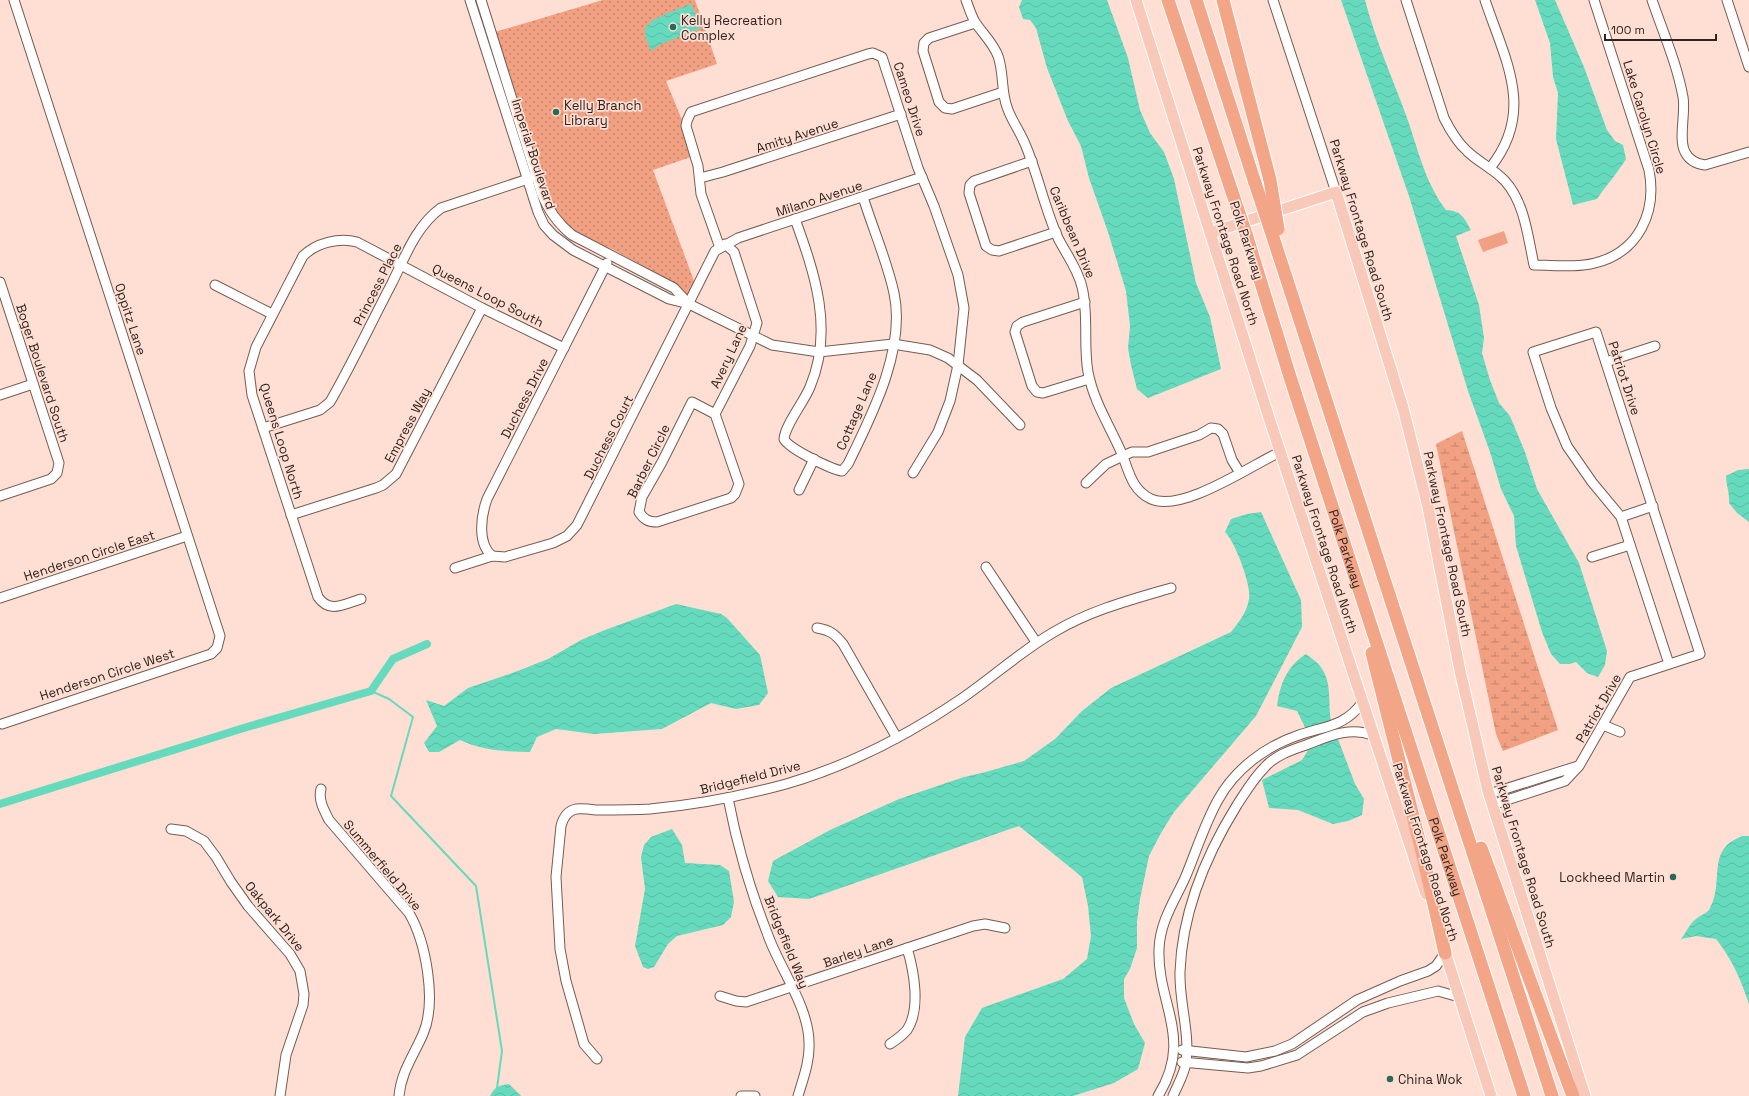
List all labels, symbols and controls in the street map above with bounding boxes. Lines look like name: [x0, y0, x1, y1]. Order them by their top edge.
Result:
place label: Kelly Recreation Complex: [681, 12, 782, 44]
scale bar: [1605, 16, 1716, 42]
marker: Kelly Recreation Complex: [668, 22, 678, 32]
text: 100 m: [1611, 22, 1645, 38]
street label: Lake Carolyn Circle: [1619, 58, 1670, 176]
street label: Cameo Drive: [890, 60, 930, 139]
street label: Imperial Boulevard: [508, 97, 559, 211]
place label: Kelly Branch Library: [564, 97, 642, 129]
marker: Kelly Branch Library: [551, 107, 561, 117]
street label: Amity Avenue: [754, 114, 840, 157]
street label: Parkway Frontage Road South: [1326, 137, 1397, 323]
street label: Parkway Frontage Road North: [1189, 145, 1262, 328]
street label: Milano Avenue: [774, 176, 865, 220]
street label: Caribbean Drive: [1046, 184, 1100, 281]
street label: Polk Parkway: [1226, 199, 1267, 282]
street label: Princess Place: [349, 240, 405, 328]
street label: Queens Loop South: [429, 260, 546, 331]
street label: Oppitz Lane: [111, 281, 150, 357]
street label: Boger Boulevard South: [12, 302, 73, 445]
street label: Avery Lane: [706, 321, 751, 391]
street label: Patriot Drive: [1605, 339, 1645, 417]
street label: Duchess Drive: [497, 355, 552, 441]
street label: Cottage Lane: [832, 369, 881, 453]
street label: Queens Loop North: [256, 381, 307, 501]
street label: Empress Way: [381, 385, 434, 466]
street label: Duchess Court: [580, 392, 637, 482]
street label: Barber Circle: [623, 421, 674, 501]
street label: Parkway Frontage Road South: [1420, 450, 1475, 638]
street label: Parkway Frontage Road North: [1288, 453, 1361, 636]
street label: Polk Parkway: [1325, 507, 1366, 590]
street label: Henderson Circle East: [21, 526, 157, 585]
street label: Henderson Circle West: [38, 645, 177, 704]
street label: Patriot Drive: [1572, 671, 1625, 746]
street label: Bridgefield Drive: [698, 757, 802, 798]
street label: Parkway Frontage Road North: [1389, 761, 1462, 944]
street label: Parkway Frontage Road South: [1488, 764, 1559, 950]
street label: Polk Parkway: [1425, 815, 1466, 898]
street label: Summerfield Drive: [340, 816, 426, 914]
place label: Lockheed Martin: [1559, 869, 1665, 886]
marker: Lockheed Martin: [1668, 872, 1678, 882]
street label: Oakpark Drive: [241, 878, 308, 955]
street label: Bridgefield Way: [760, 893, 813, 991]
street label: Barley Lane: [821, 931, 896, 971]
place label: China Wok: [1398, 1071, 1462, 1088]
marker: China Wok: [1385, 1074, 1395, 1084]

